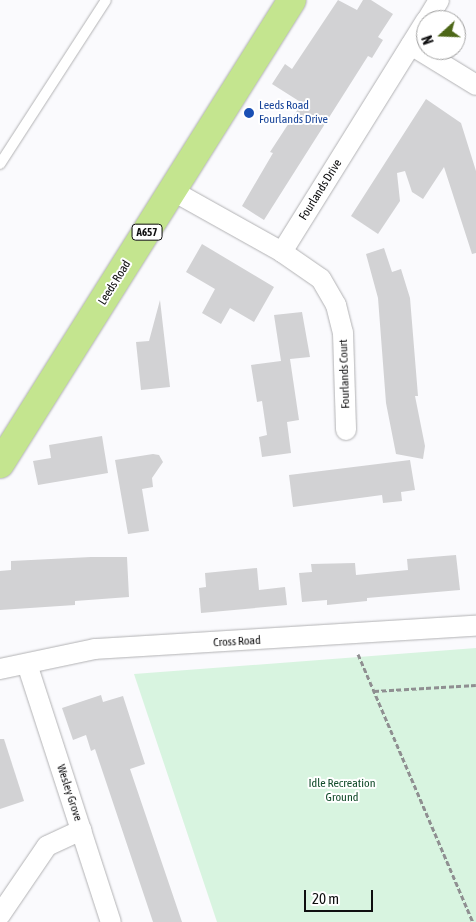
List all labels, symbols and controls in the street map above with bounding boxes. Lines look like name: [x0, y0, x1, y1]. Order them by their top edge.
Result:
north arrow: [416, 10, 466, 60]
text: N: [419, 33, 437, 46]
place label: Leeds Road Fourlands Drive: [259, 99, 328, 127]
marker: Leeds Road Fourlands Drive: [243, 107, 255, 119]
street label: Fourlands Drive: [297, 157, 345, 223]
road number: A657: [131, 223, 163, 240]
street label: Leeds Road: [96, 258, 134, 308]
street label: Fourlands Court: [337, 339, 353, 409]
street label: Cross Road: [213, 634, 261, 650]
street label: Wesley Grove: [53, 763, 85, 823]
park label: Idle Recreation Ground: [309, 777, 375, 805]
scale bar: [306, 880, 375, 912]
text: 20 m: [312, 890, 339, 907]

